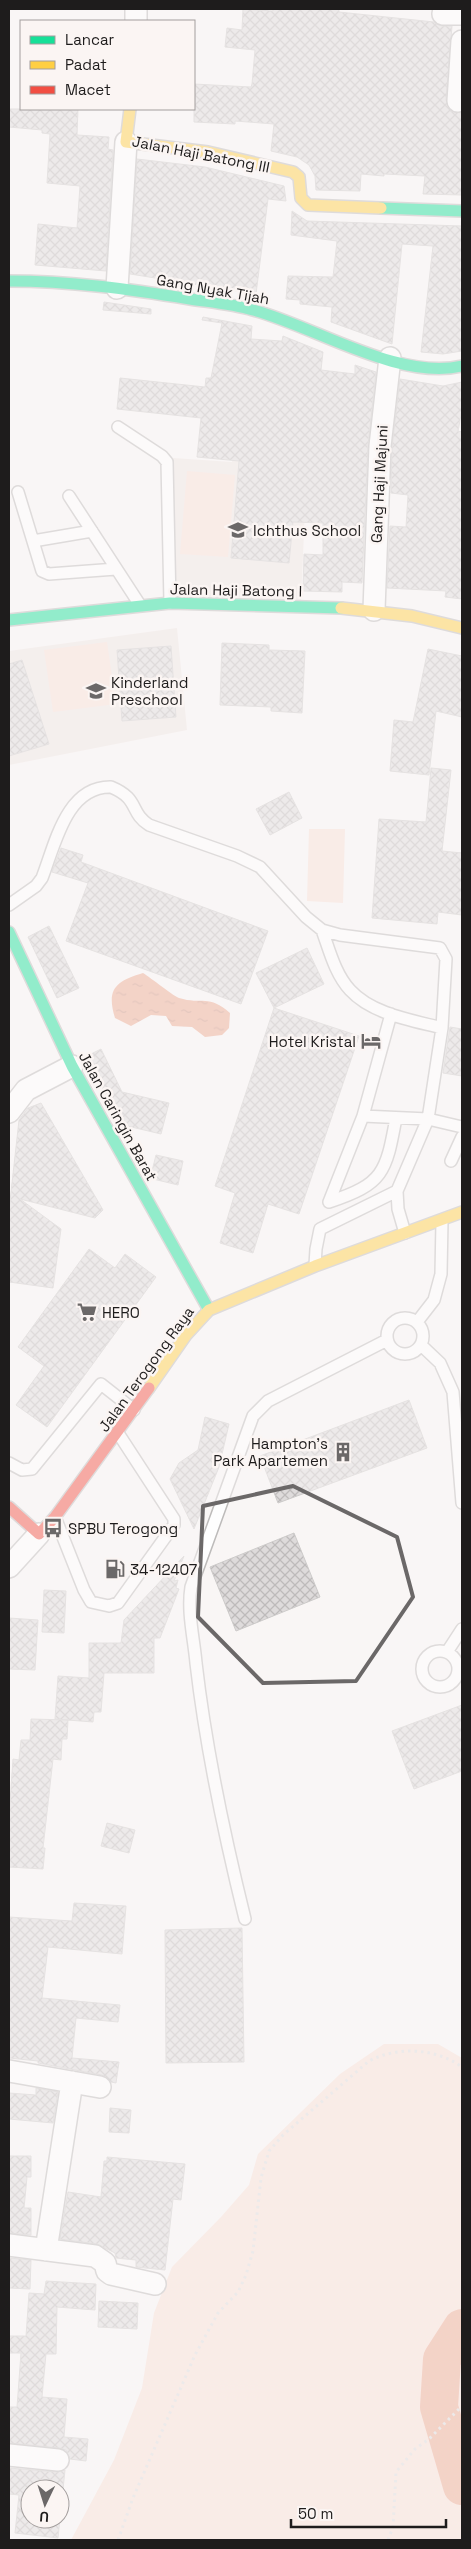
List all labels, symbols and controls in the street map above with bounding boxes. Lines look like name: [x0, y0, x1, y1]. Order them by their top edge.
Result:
legend: [20, 20, 195, 110]
text: Lancar: [65, 30, 115, 49]
text: Padat: [65, 55, 107, 74]
text: Macet: [65, 80, 111, 99]
street label: Jalan Haji Batong III: [131, 131, 271, 177]
street label: Gang Nyak Tijah: [155, 270, 271, 308]
street label: Gang Haji Majuni: [366, 424, 392, 544]
school or university icon: Ichthus School: [227, 519, 249, 541]
place label: Ichthus School: [253, 521, 361, 540]
street label: Jalan Haji Batong I: [170, 579, 302, 601]
place label: Kinderland Preschool: [111, 673, 188, 709]
school or university icon: Kinderland Preschool: [85, 680, 107, 702]
hotel icon: Hotel Kristal: [360, 1030, 382, 1052]
place label: Hotel Kristal: [269, 1032, 356, 1051]
street label: Jalan Caringin Barat: [75, 1048, 161, 1184]
supermarket icon: HERO: [76, 1301, 98, 1323]
street label: Jalan Terogong Raya: [94, 1302, 198, 1435]
place label: HERO: [102, 1303, 140, 1322]
place label: Hampton's Park Apartemen: [213, 1434, 328, 1470]
building icon: Hampton's Park Apartemen: [332, 1441, 354, 1463]
bus stop icon: SPBU Terogong: [42, 1517, 64, 1539]
place label: SPBU Terogong: [68, 1519, 178, 1538]
fuel station icon: 34-12407: [104, 1558, 126, 1580]
place label: 34-12407: [130, 1560, 197, 1579]
north arrow: [20, 2479, 70, 2529]
scale bar: [291, 2496, 446, 2528]
text: 50 m: [298, 2504, 333, 2523]
text: U: [39, 2508, 49, 2526]

